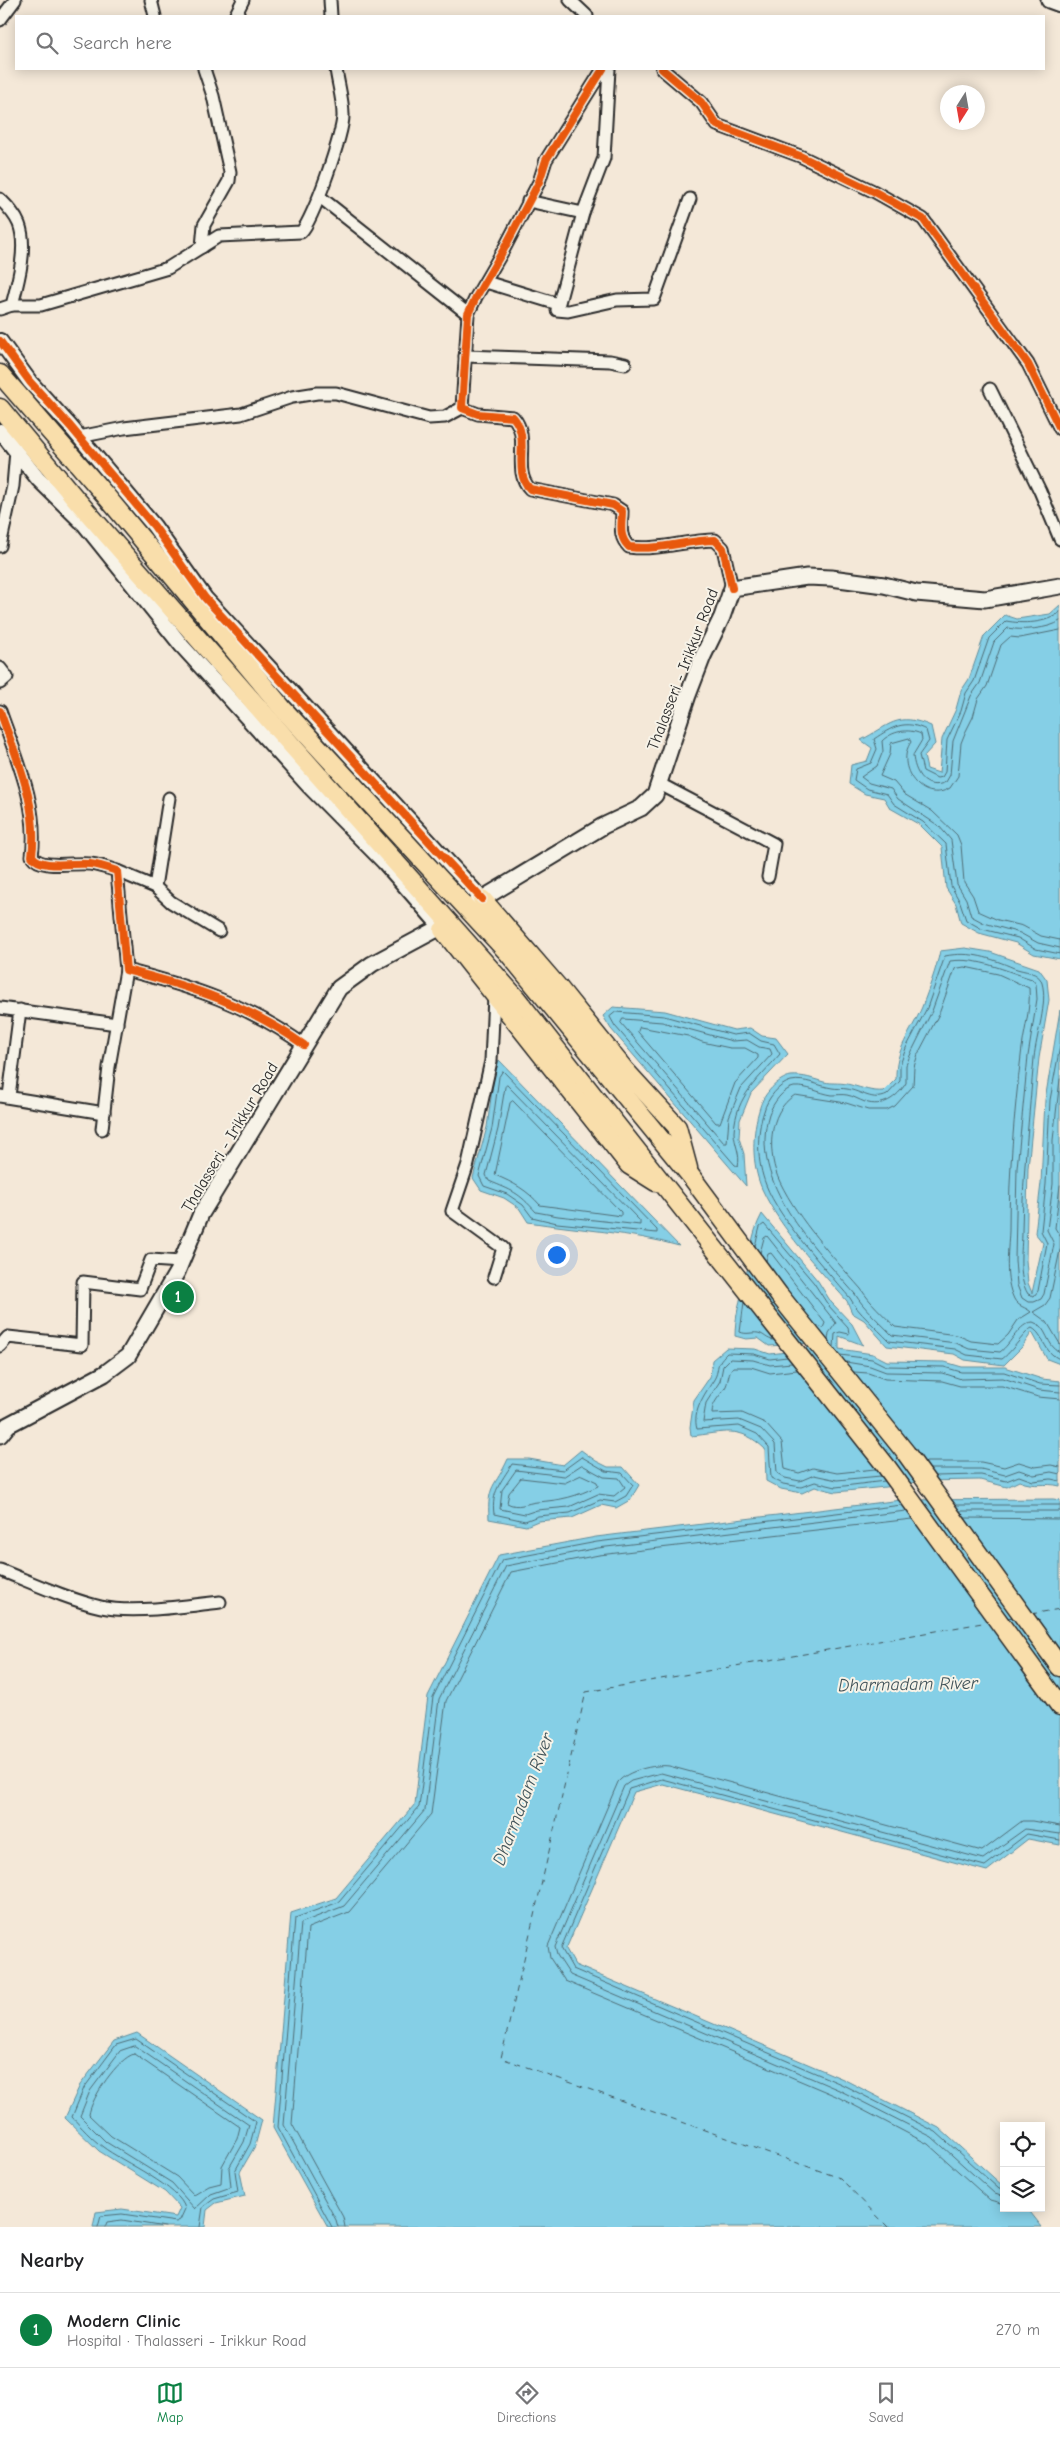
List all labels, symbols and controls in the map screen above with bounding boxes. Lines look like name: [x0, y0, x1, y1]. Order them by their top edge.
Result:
search box: [15, 15, 1045, 70]
icon: search: [33, 29, 61, 57]
text: Search here: [73, 32, 172, 54]
north arrow: [940, 85, 985, 130]
street label: Thalasseri - Irikkur Road: [644, 586, 722, 753]
street label: Thalasseri - Irikkur Road: [178, 1059, 282, 1216]
your location: [544, 1242, 570, 1268]
pin: 1: [162, 1278, 194, 1316]
water label: Dharmadam River: [838, 1673, 979, 1696]
water label: Dharmadam River: [489, 1729, 559, 1868]
map controls: [1000, 2122, 1045, 2212]
button: locate: [1000, 2122, 1045, 2167]
button: layers: [1000, 2167, 1045, 2212]
text: Nearby: [20, 2248, 84, 2272]
text: Modern Clinic: [67, 2310, 181, 2332]
text: 1: [33, 2321, 39, 2339]
text: 270 m: [996, 2321, 1040, 2339]
text: Hospital · Thalasseri - Irikkur Road: [67, 2332, 307, 2350]
tab: Map: [156, 2379, 184, 2426]
tab: Directions: [497, 2379, 556, 2426]
tab: Saved: [869, 2379, 904, 2426]

